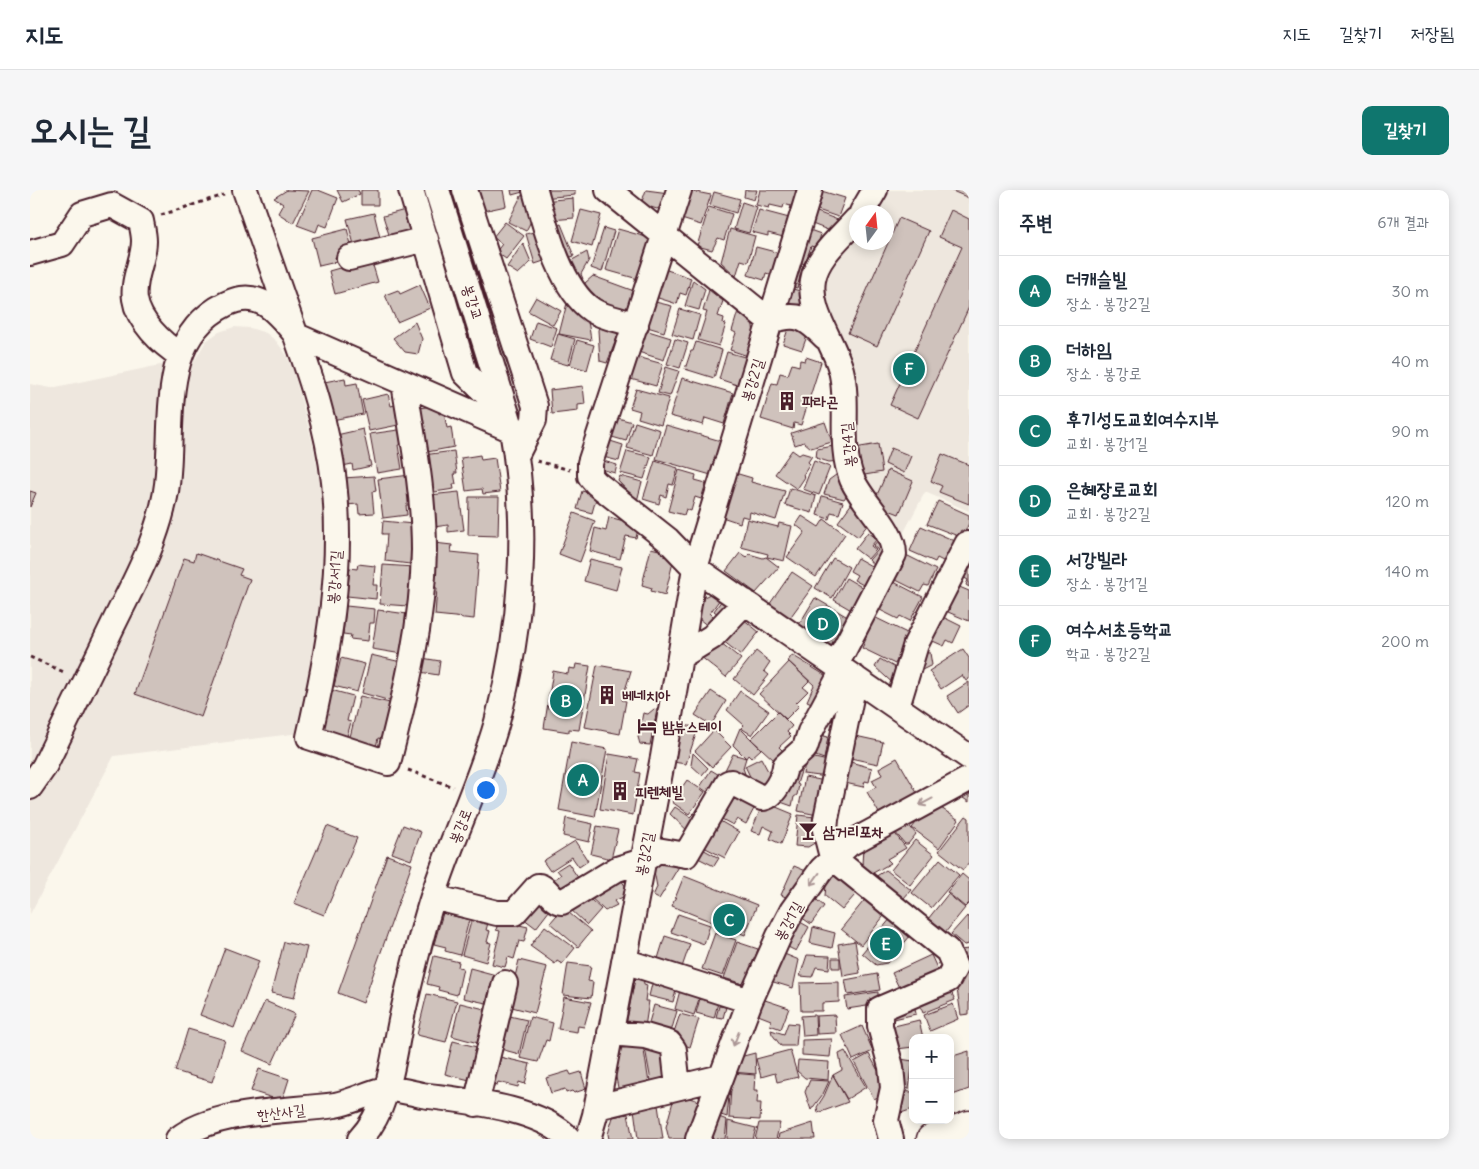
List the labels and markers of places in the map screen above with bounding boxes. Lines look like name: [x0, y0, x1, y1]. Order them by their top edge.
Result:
pin: F: [893, 350, 925, 388]
building icon: 파라곤: [776, 390, 798, 412]
place label: 파라곤: [802, 392, 838, 411]
pin: D: [807, 605, 839, 643]
pin: B: [550, 682, 582, 720]
building icon: 베네치아: [596, 684, 618, 706]
place label: 베네치아: [622, 686, 671, 705]
hotel icon: 밤뷰스테이: [636, 715, 658, 737]
place label: 밤뷰스테이: [662, 717, 722, 736]
pin: A: [567, 761, 599, 799]
building icon: 피렌체빌: [609, 780, 631, 802]
place label: 피렌체빌: [635, 782, 684, 801]
bar icon: 삼거리포차: [797, 820, 819, 842]
place label: 삼거리포차: [822, 822, 883, 841]
pin: C: [713, 901, 745, 939]
pin: E: [870, 925, 902, 963]

